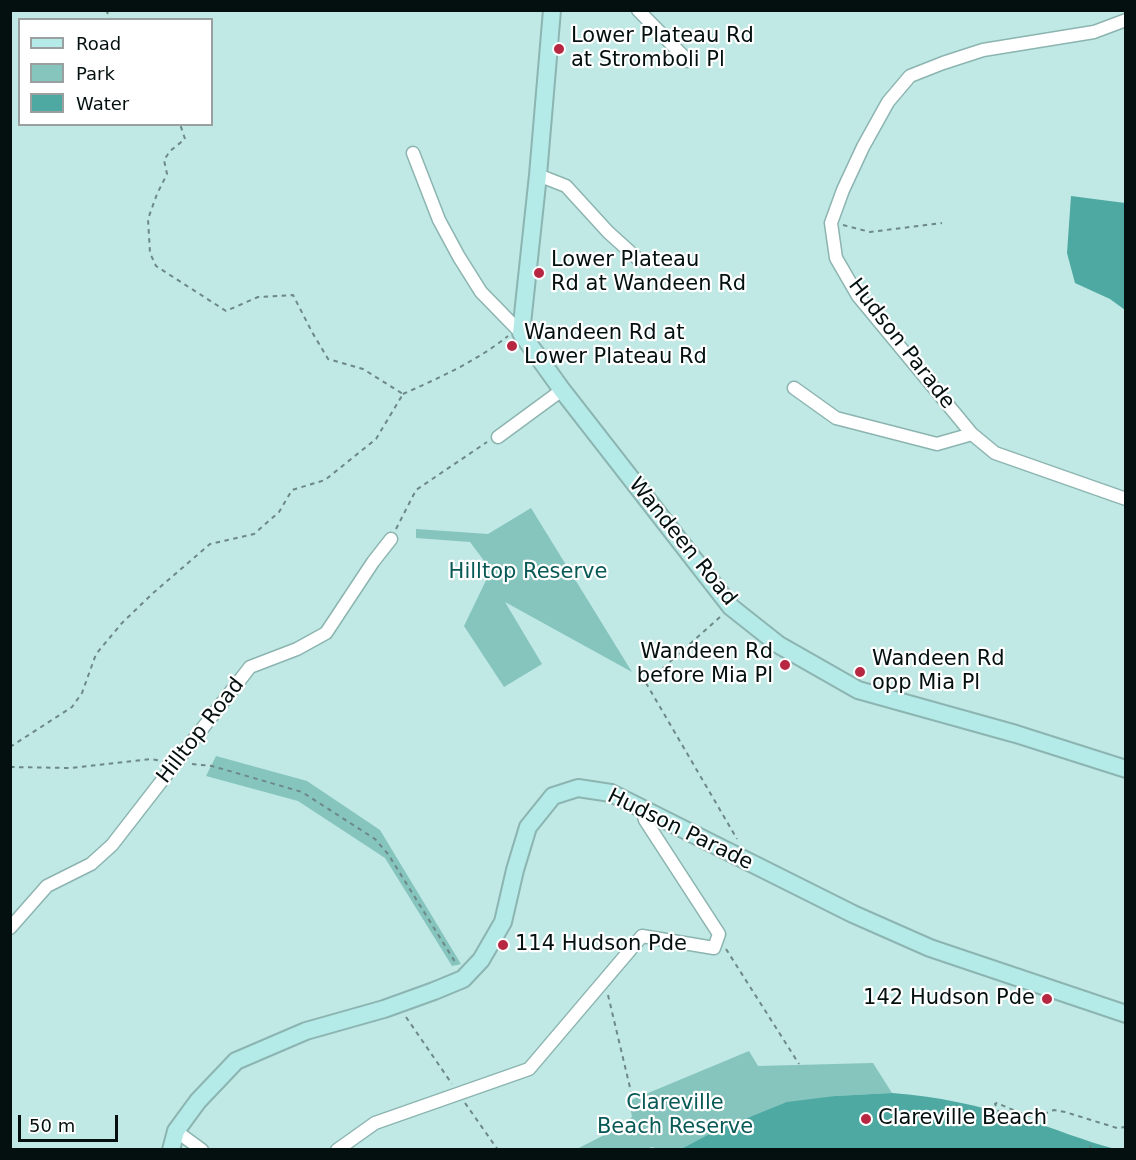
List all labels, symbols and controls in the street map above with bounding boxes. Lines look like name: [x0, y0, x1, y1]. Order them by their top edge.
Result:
legend: [18, 18, 213, 126]
place label: Lower Plateau Rd at Stromboli Pl: [571, 24, 754, 74]
text: Road: [76, 33, 121, 54]
marker: Lower Plateau Rd at Stromboli Pl: [552, 42, 566, 56]
text: Park: [76, 63, 115, 84]
text: Water: [76, 93, 129, 114]
place label: Lower Plateau Rd at Wandeen Rd: [551, 248, 746, 298]
marker: Lower Plateau Rd at Wandeen Rd: [532, 266, 546, 280]
street label: Hudson Parade: [842, 274, 960, 414]
place label: Wandeen Rd at Lower Plateau Rd: [524, 321, 707, 371]
marker: Wandeen Rd at Lower Plateau Rd: [505, 339, 519, 353]
street label: Wandeen Road: [623, 473, 741, 611]
park label: Hilltop Reserve: [449, 560, 607, 586]
place label: Wandeen Rd before Mia Pl: [637, 640, 773, 690]
place label: Wandeen Rd opp Mia Pl: [872, 647, 1005, 697]
marker: Wandeen Rd before Mia Pl: [778, 658, 792, 672]
marker: Wandeen Rd opp Mia Pl: [853, 665, 867, 679]
street label: Hilltop Road: [152, 673, 250, 789]
street label: Hudson Parade: [603, 784, 757, 876]
place label: 114 Hudson Pde: [515, 932, 687, 958]
marker: 114 Hudson Pde: [496, 938, 510, 952]
place label: 142 Hudson Pde: [863, 986, 1035, 1012]
marker: 142 Hudson Pde: [1040, 992, 1054, 1006]
park label: Clareville Beach Reserve: [597, 1091, 753, 1141]
scale bar: [21, 1103, 122, 1141]
place label: Clareville Beach: [878, 1106, 1047, 1132]
marker: Clareville Beach: [859, 1112, 873, 1126]
text: 50 m: [29, 1115, 75, 1136]

